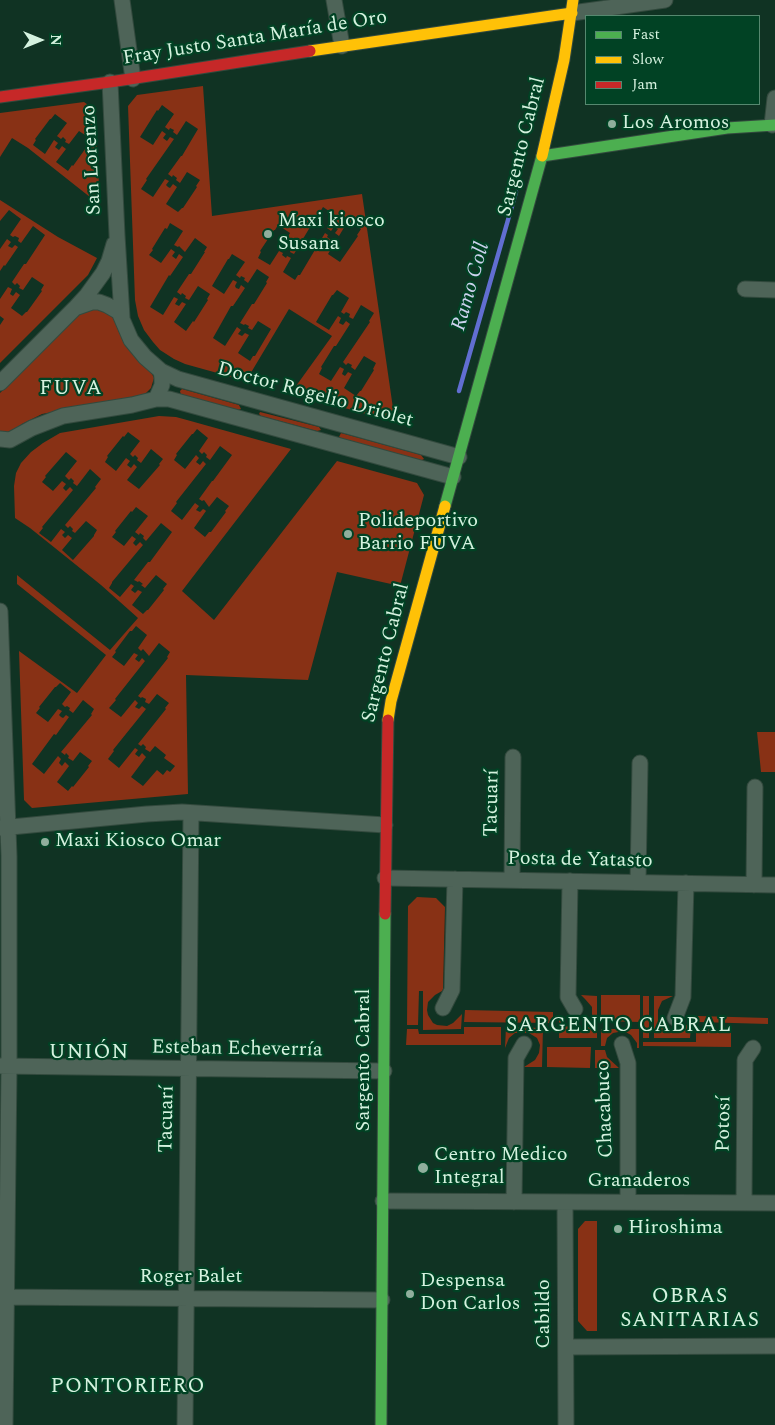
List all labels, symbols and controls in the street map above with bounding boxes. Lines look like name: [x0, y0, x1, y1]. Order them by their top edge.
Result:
street label: Fray Justo Santa María de Oro: [121, 6, 389, 72]
north arrow: [15, 15, 65, 65]
legend: [585, 15, 760, 105]
text: Fast: [632, 23, 660, 46]
text: N: [45, 34, 66, 46]
text: Slow: [632, 48, 664, 71]
text: Jam: [632, 73, 658, 96]
street label: Sargento Cabral: [494, 75, 552, 219]
street label: San Lorenzo: [78, 104, 108, 216]
place label: Los Aromos: [622, 112, 729, 136]
marker: Los Aromos: [606, 118, 618, 130]
place label: Maxi kiosco Susana: [278, 210, 385, 257]
marker: Maxi kiosco Susana: [262, 228, 274, 240]
water label: Ramo Coll: [447, 240, 497, 334]
street label: Doctor Rogelio Driolet: [214, 358, 416, 434]
district label: FUVA: [39, 377, 103, 403]
place label: Polideportivo Barrio FUVA: [358, 510, 478, 557]
marker: Polideportivo Barrio FUVA: [342, 528, 354, 540]
street label: Sargento Cabral: [358, 581, 416, 725]
street label: Tacuarí: [480, 769, 506, 837]
place label: Maxi Kiosco Omar: [55, 830, 221, 854]
marker: Maxi Kiosco Omar: [39, 836, 51, 848]
street label: Posta de Yatasto: [507, 848, 653, 874]
street label: Sargento Cabral: [353, 989, 377, 1131]
district label: SARGENTO CABRAL: [504, 1014, 734, 1040]
street label: Esteban Echeverría: [151, 1037, 323, 1063]
district label: UNIÓN: [48, 1041, 130, 1067]
street label: Chacabuco: [592, 1060, 620, 1158]
street label: Tacuarí: [155, 1085, 181, 1153]
street label: Potosí: [713, 1096, 737, 1152]
place label: Centro Medico Integral: [434, 1144, 568, 1191]
marker: Centro Medico Integral: [416, 1161, 430, 1175]
street label: Granaderos: [588, 1170, 690, 1194]
place label: Hiroshima: [628, 1217, 723, 1241]
marker: Hiroshima: [612, 1223, 624, 1235]
street label: Roger Balet: [140, 1266, 242, 1290]
place label: Despensa Don Carlos: [420, 1270, 520, 1317]
street label: Cabildo: [533, 1279, 557, 1349]
district label: OBRAS SANITARIAS: [619, 1285, 761, 1335]
marker: Despensa Don Carlos: [404, 1288, 416, 1300]
district label: PONTORIERO: [49, 1375, 207, 1401]

